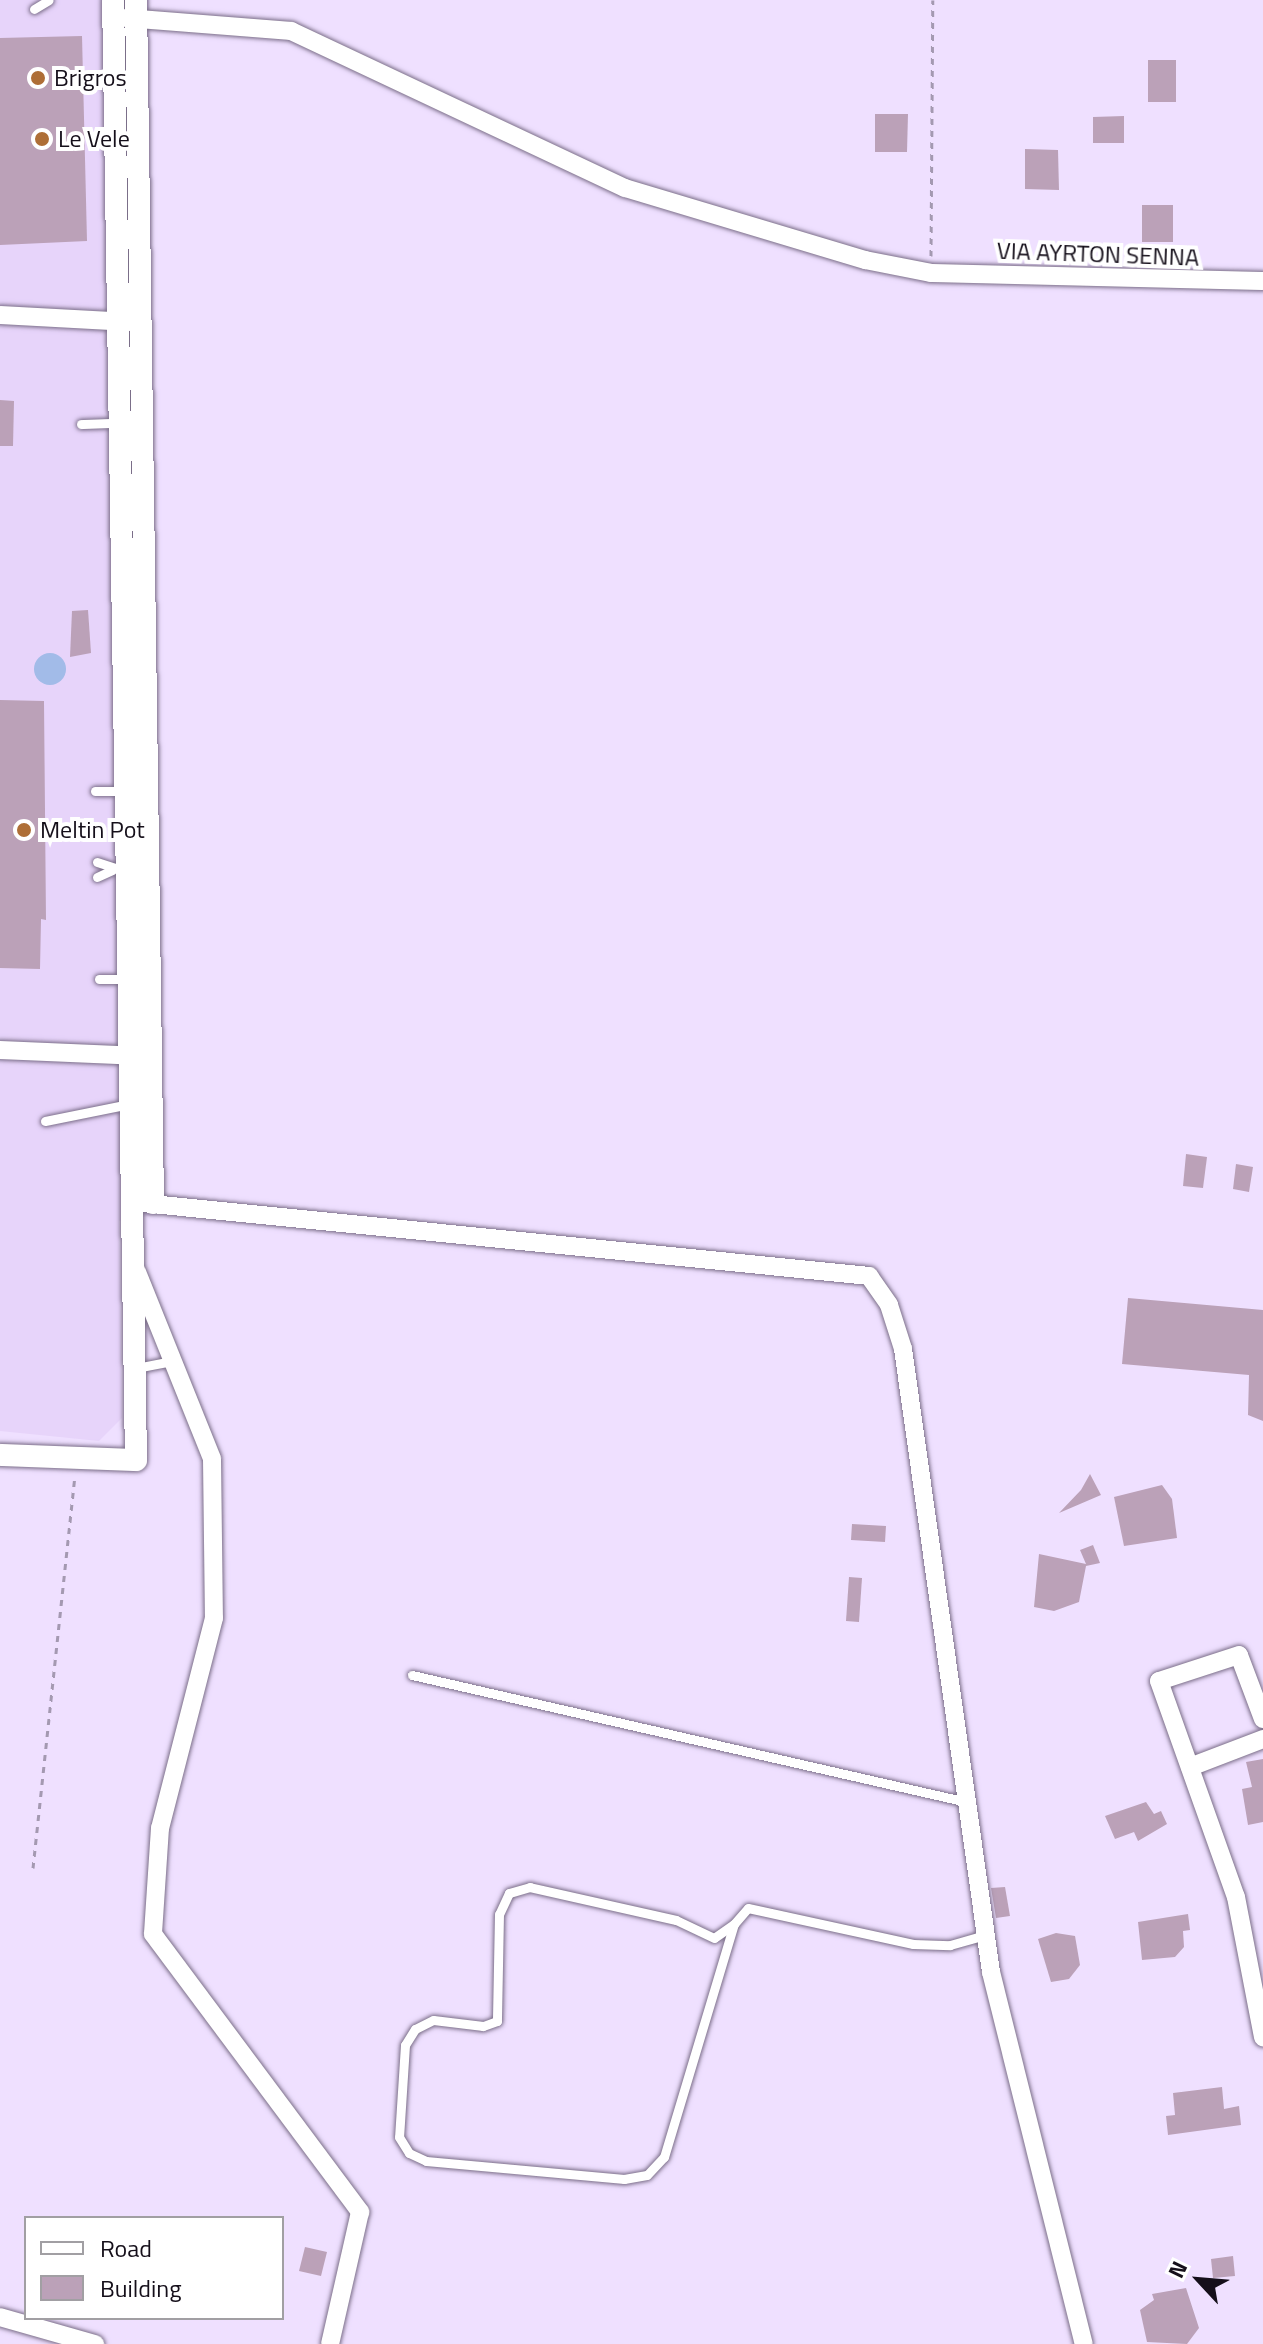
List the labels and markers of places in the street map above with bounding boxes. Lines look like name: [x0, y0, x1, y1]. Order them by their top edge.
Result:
place label: Brigros: [54, 64, 127, 92]
marker: Brigros: [29, 69, 47, 87]
place label: Le Vele: [58, 125, 130, 153]
marker: Le Vele: [33, 130, 51, 148]
place label: Meltin Pot: [40, 816, 145, 844]
marker: Meltin Pot: [15, 821, 33, 839]

